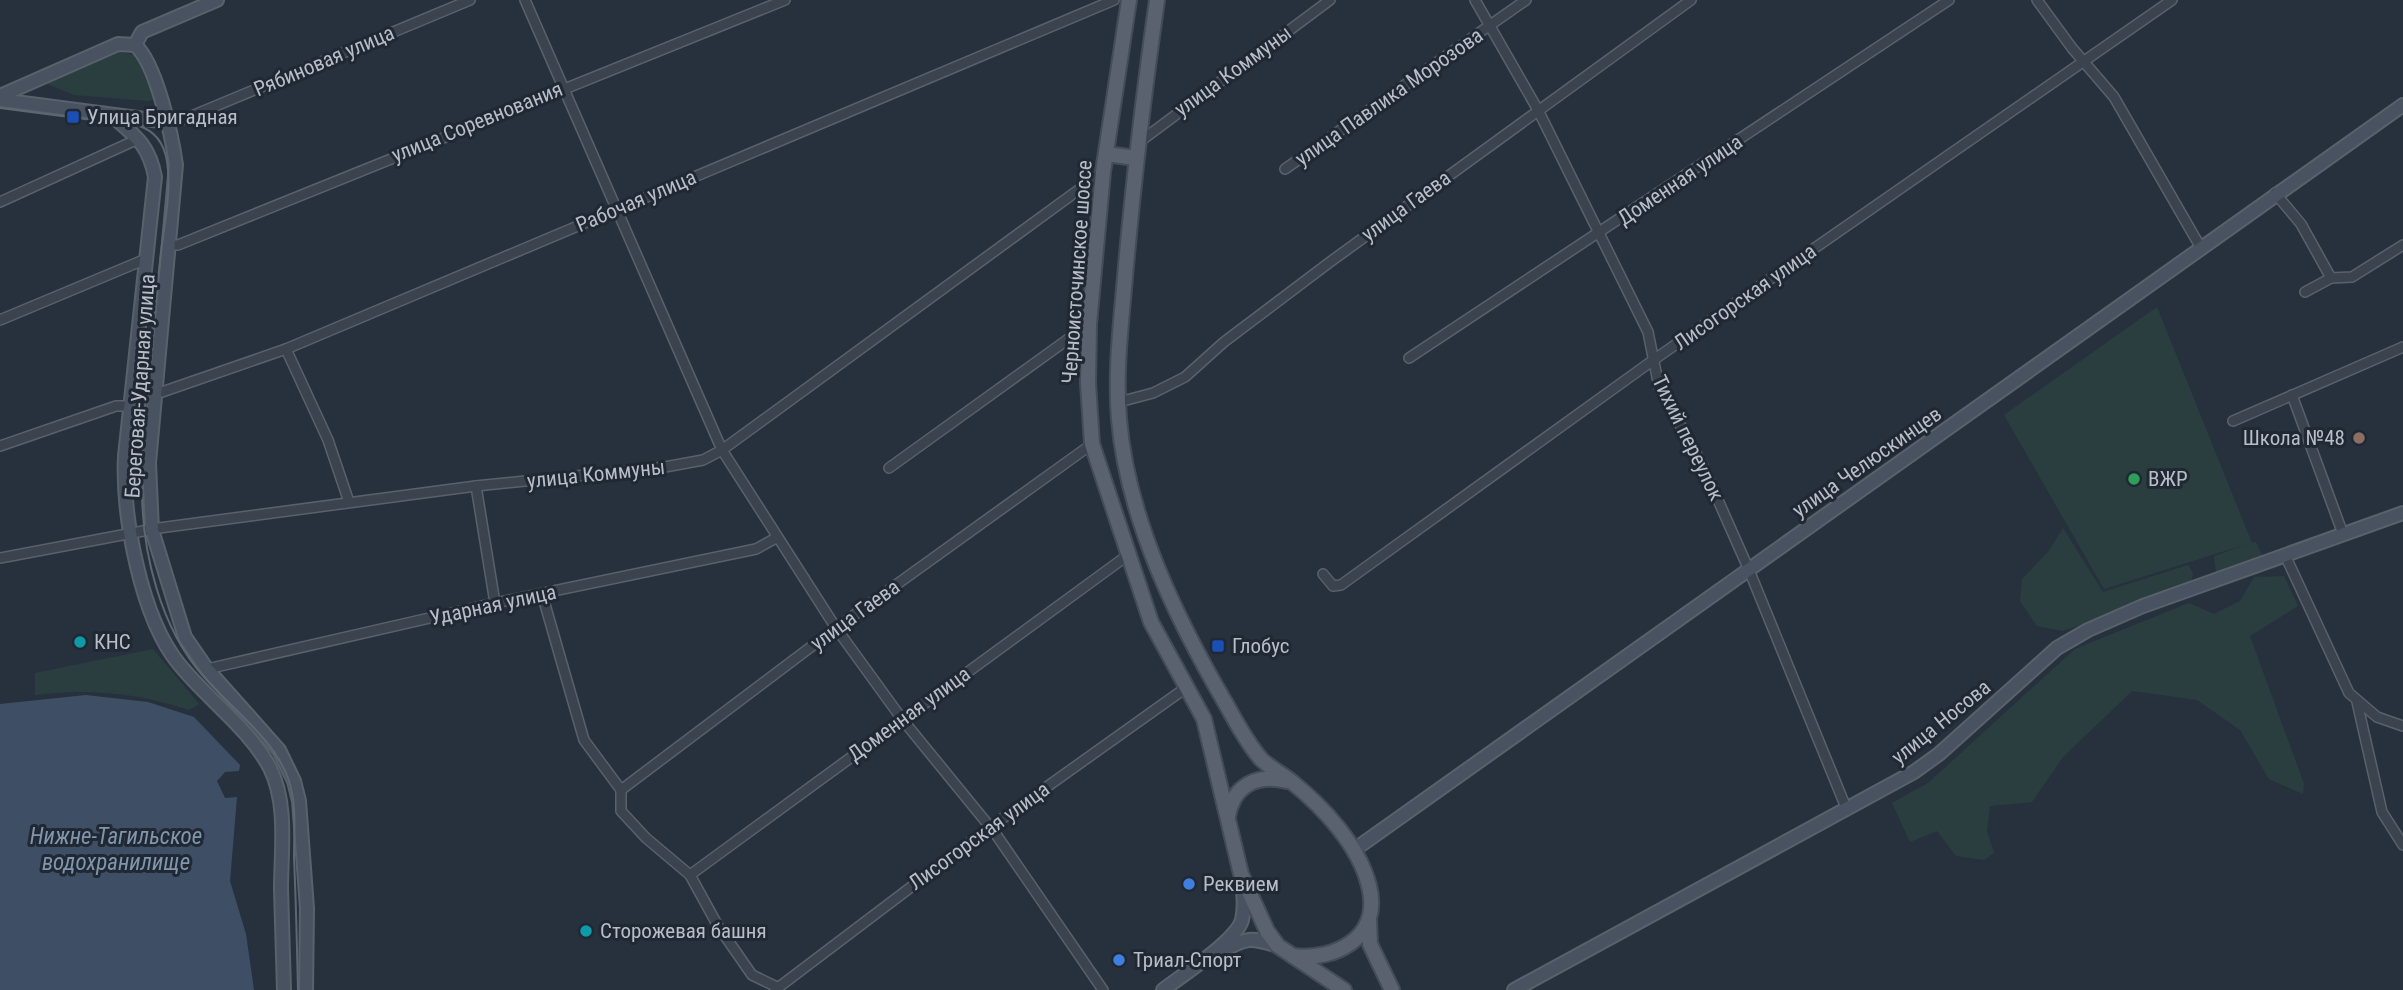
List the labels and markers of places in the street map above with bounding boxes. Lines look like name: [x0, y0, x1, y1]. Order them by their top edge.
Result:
place label: Улица Бригадная: [87, 105, 238, 129]
marker: Улица Бригадная: [65, 109, 81, 125]
place label: Школа №48: [2243, 426, 2345, 450]
marker: Школа №48: [2351, 430, 2367, 446]
place label: ВЖР: [2148, 467, 2188, 491]
marker: ВЖР: [2126, 471, 2142, 487]
place label: КНС: [94, 630, 131, 654]
marker: КНС: [72, 634, 88, 650]
place label: Глобус: [1232, 634, 1290, 658]
marker: Глобус: [1210, 638, 1226, 654]
place label: Реквием: [1203, 872, 1279, 896]
marker: Реквием: [1181, 876, 1197, 892]
place label: Сторожевая башня: [600, 919, 767, 943]
marker: Сторожевая башня: [578, 923, 594, 939]
place label: Триал-Спорт: [1133, 948, 1242, 972]
marker: Триал-Спорт: [1111, 952, 1127, 968]

